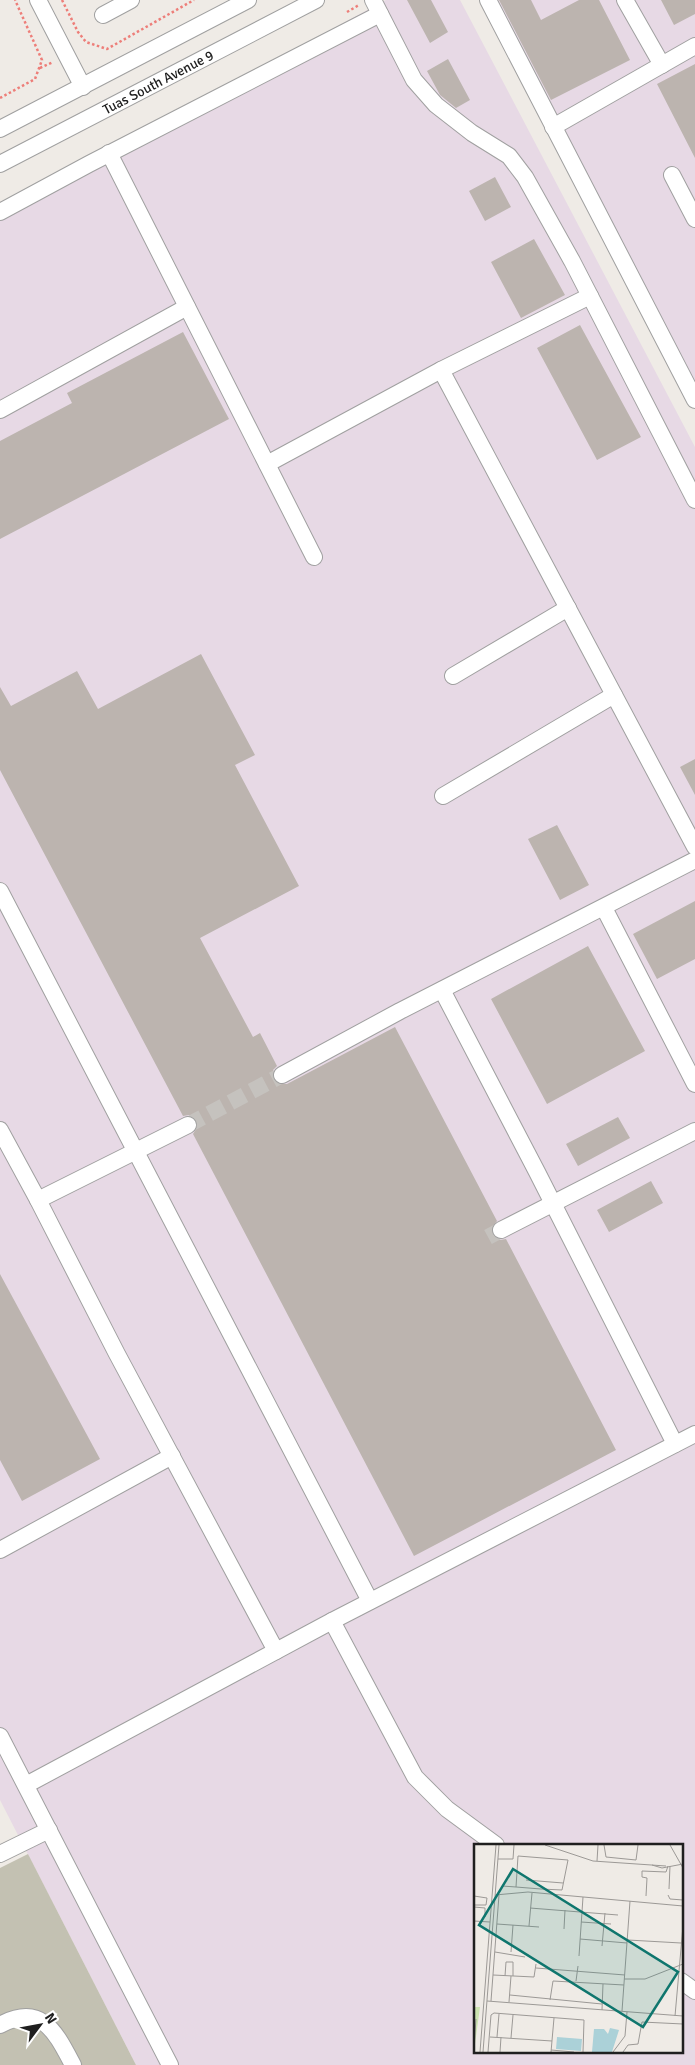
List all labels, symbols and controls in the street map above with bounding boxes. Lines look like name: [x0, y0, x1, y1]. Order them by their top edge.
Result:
street label: Tuas South Avenue 9: [100, 46, 216, 118]
inset map: [474, 1844, 682, 2052]
north arrow: [15, 2000, 65, 2050]
text: N: [41, 2010, 60, 2027]

